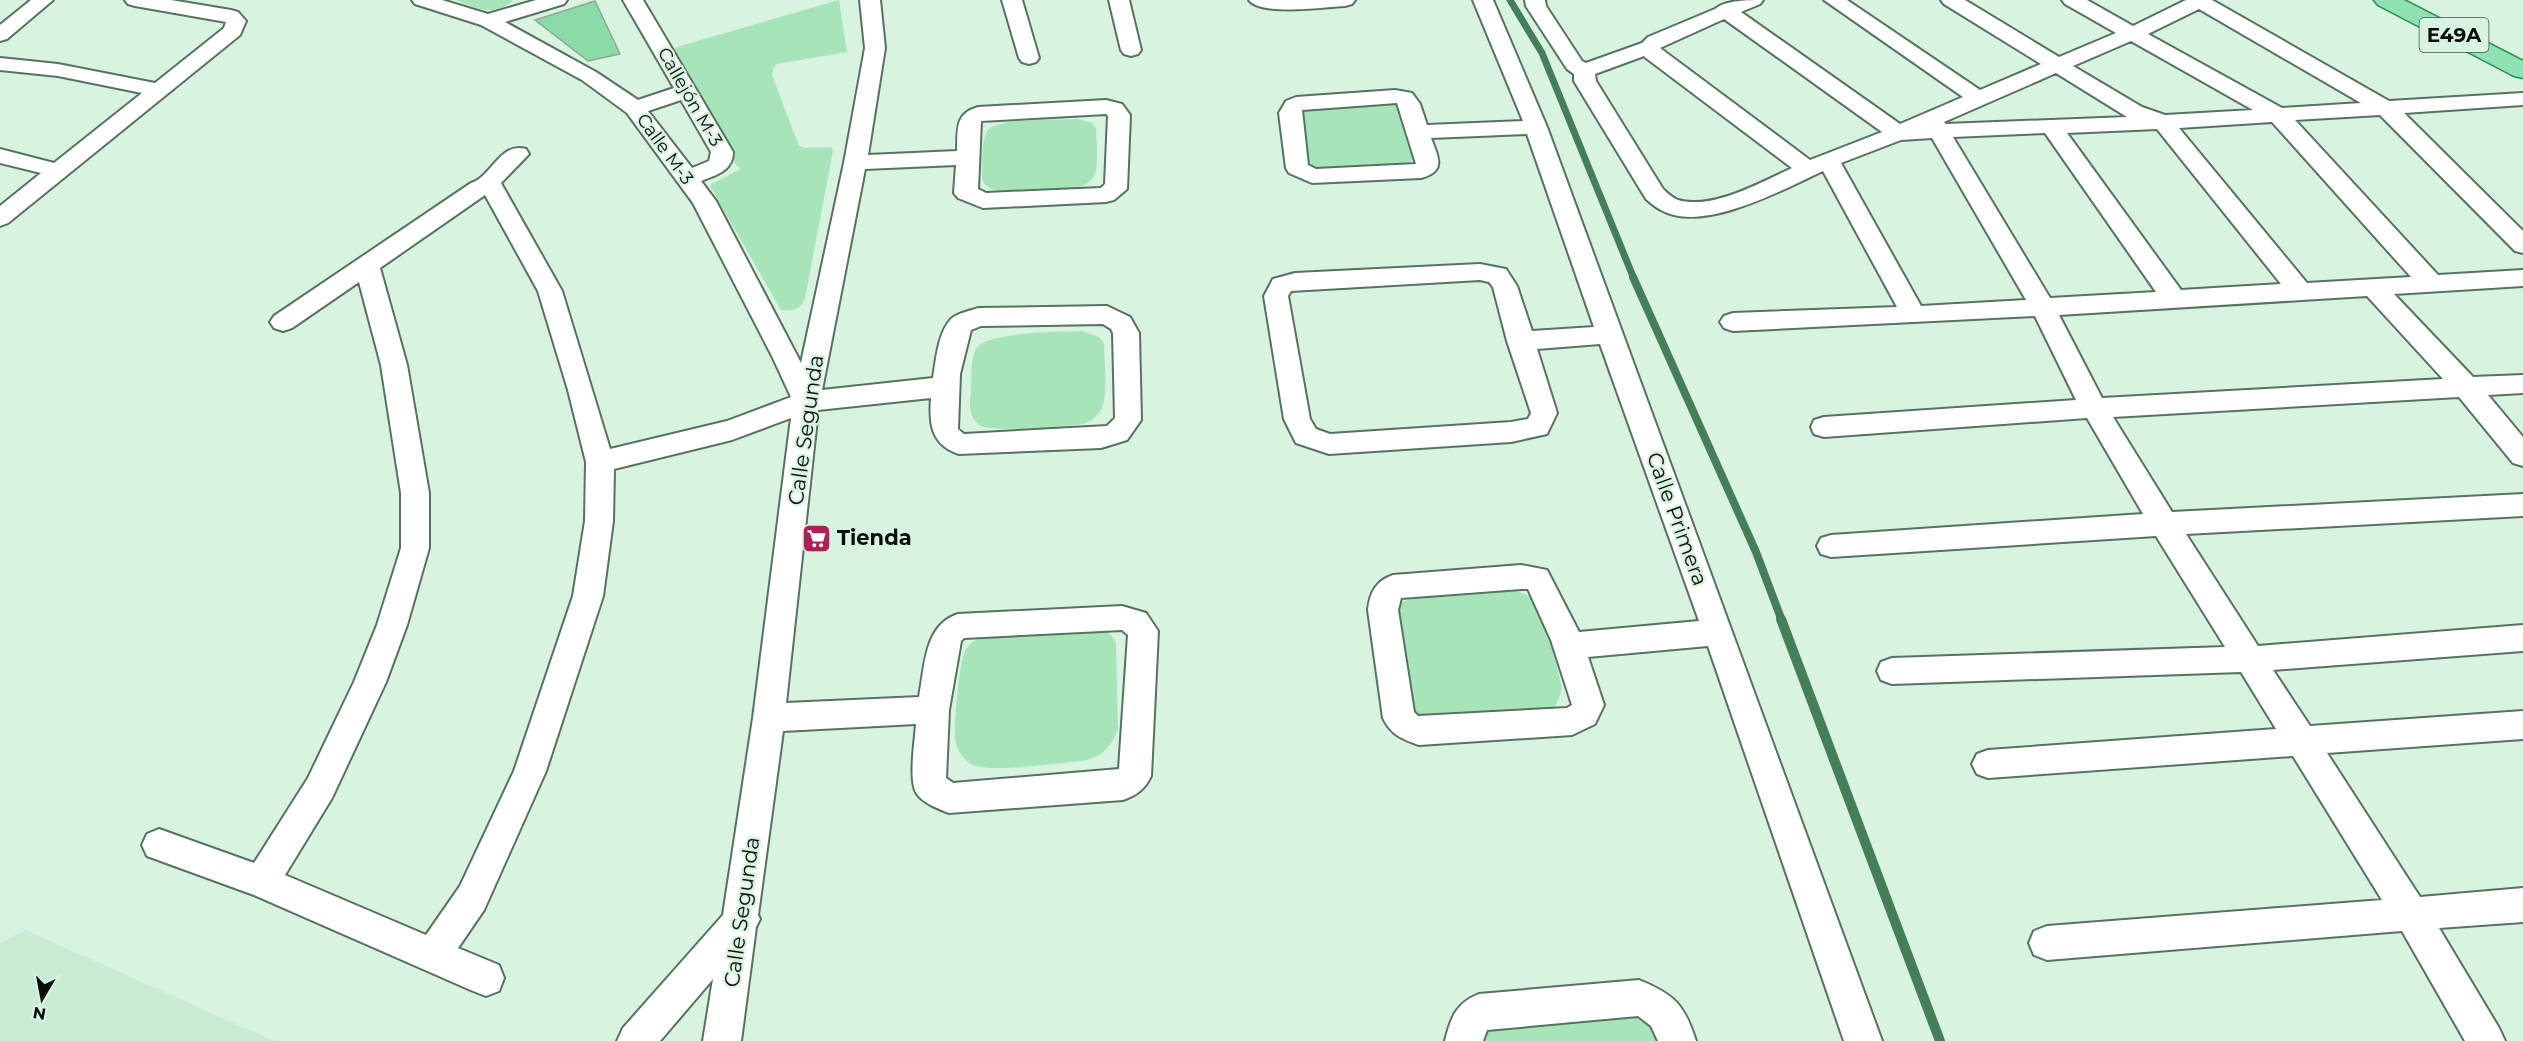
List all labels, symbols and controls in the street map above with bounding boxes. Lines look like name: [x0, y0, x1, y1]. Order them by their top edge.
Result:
road number: E49A: [2420, 18, 2488, 52]
street label: Callejón M-3: [653, 44, 727, 150]
street label: Calle M-3: [632, 109, 698, 189]
street label: Calle Segunda: [783, 353, 828, 507]
street label: Calle Primera: [1642, 449, 1713, 589]
supermarket icon: Tienda: [800, 522, 832, 554]
place label: Tienda: [837, 525, 912, 550]
street label: Calle Segunda: [719, 835, 764, 989]
north arrow: [12, 969, 72, 1029]
text: N: [31, 1003, 48, 1024]

